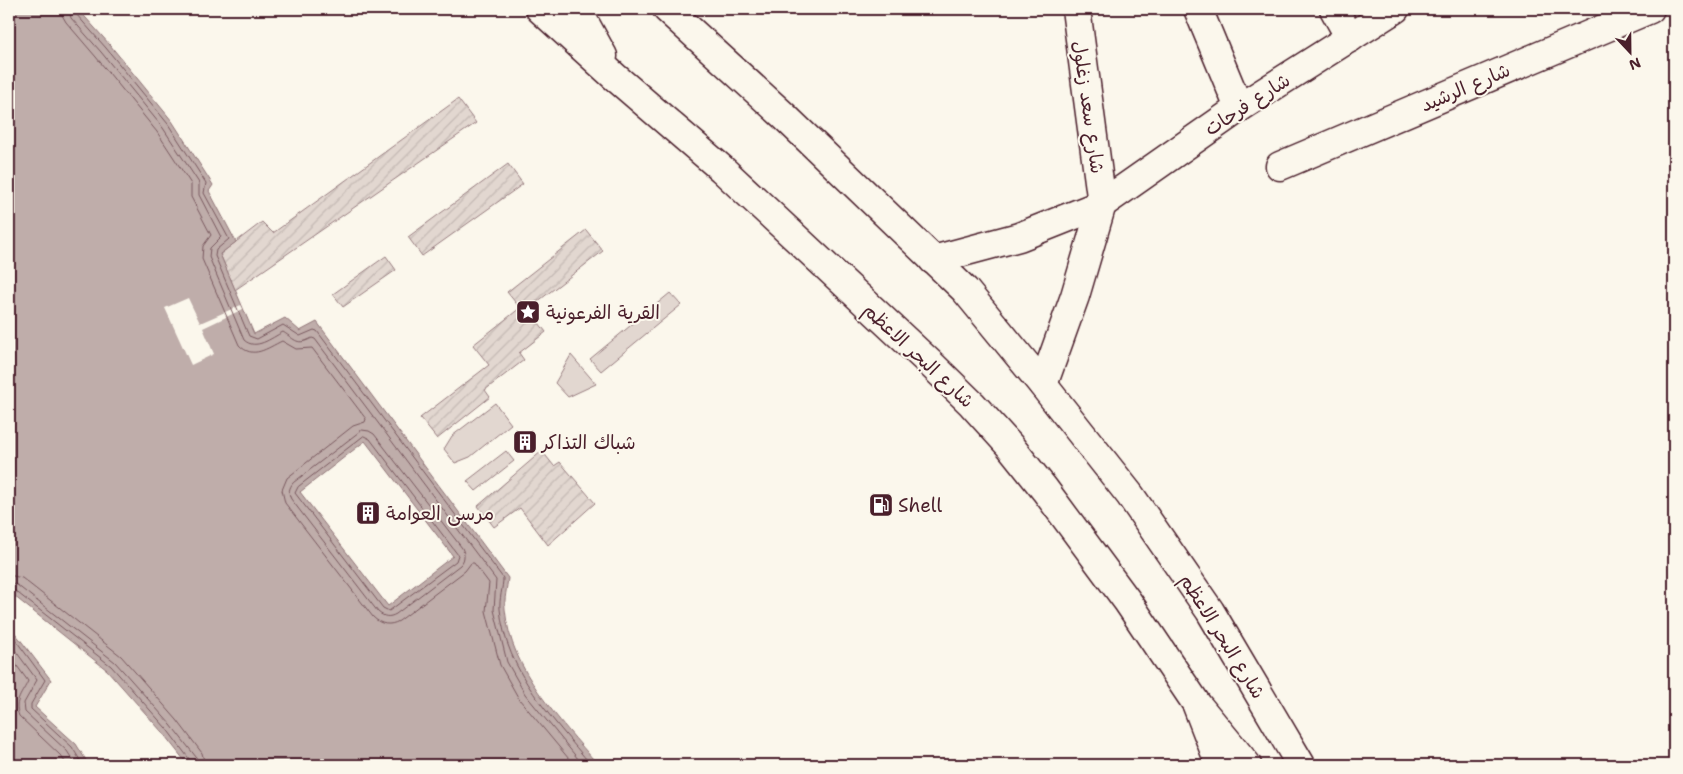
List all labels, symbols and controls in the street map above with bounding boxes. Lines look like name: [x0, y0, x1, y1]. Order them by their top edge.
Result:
north arrow: [1606, 28, 1656, 78]
street label: شارع سعد زغلول: [1066, 39, 1110, 175]
text: N: [1626, 54, 1643, 74]
street label: شارع الرشيد: [1416, 57, 1514, 119]
street label: شارع فرحات: [1200, 67, 1295, 142]
street label: شارع البحر الاعظم: [857, 298, 979, 415]
place icon: القرية الفرعونية: [515, 299, 541, 325]
place label: القرية الفرعونية: [546, 300, 660, 325]
building icon: شباك التذاكر: [512, 429, 538, 455]
place label: شباك التذاكر: [540, 430, 636, 455]
fuel station icon: Shell: [868, 492, 894, 518]
place label: Shell: [898, 493, 942, 518]
building icon: مرسى العوامة: [355, 500, 381, 526]
place label: مرسى العوامة: [386, 501, 494, 526]
street label: شارع البحر الاعظم: [1172, 569, 1271, 704]

